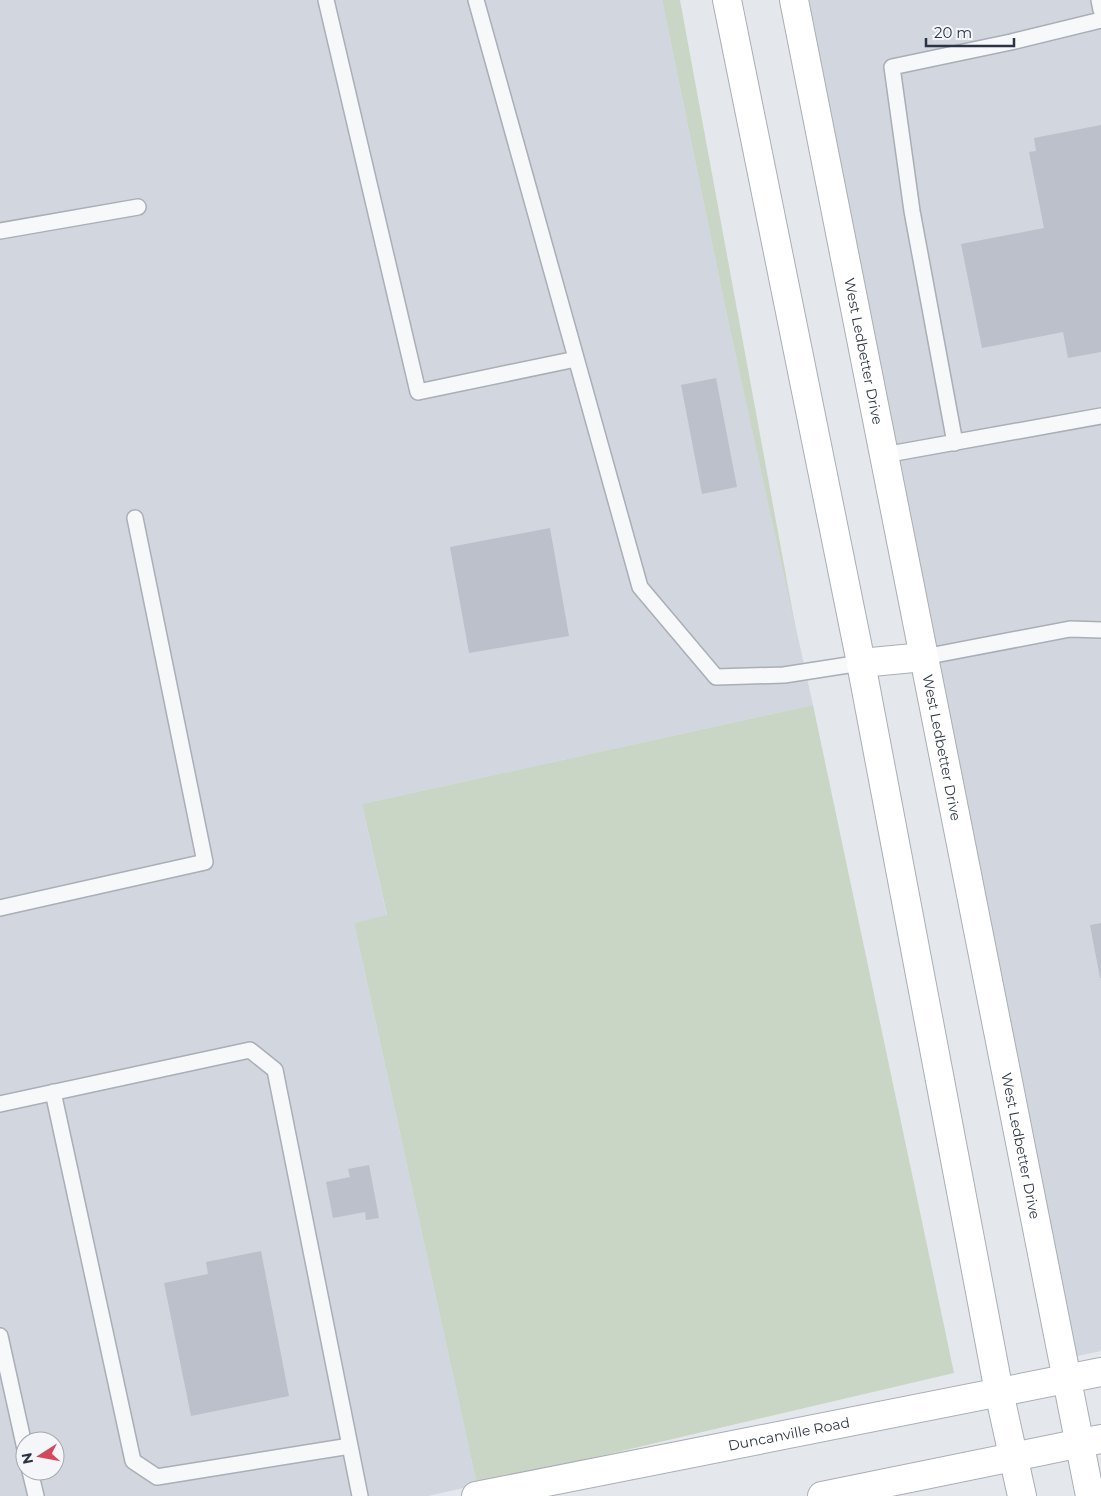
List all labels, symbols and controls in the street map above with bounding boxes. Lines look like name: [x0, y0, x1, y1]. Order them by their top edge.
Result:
scale bar: [926, 15, 1014, 47]
text: 20 m: [934, 23, 972, 42]
street label: West Ledbetter Drive: [840, 276, 887, 426]
street label: West Ledbetter Drive: [919, 673, 965, 822]
street label: West Ledbetter Drive: [997, 1071, 1044, 1221]
street label: Duncanville Road: [727, 1413, 851, 1455]
north arrow: [15, 1431, 65, 1481]
text: N: [17, 1451, 37, 1466]

